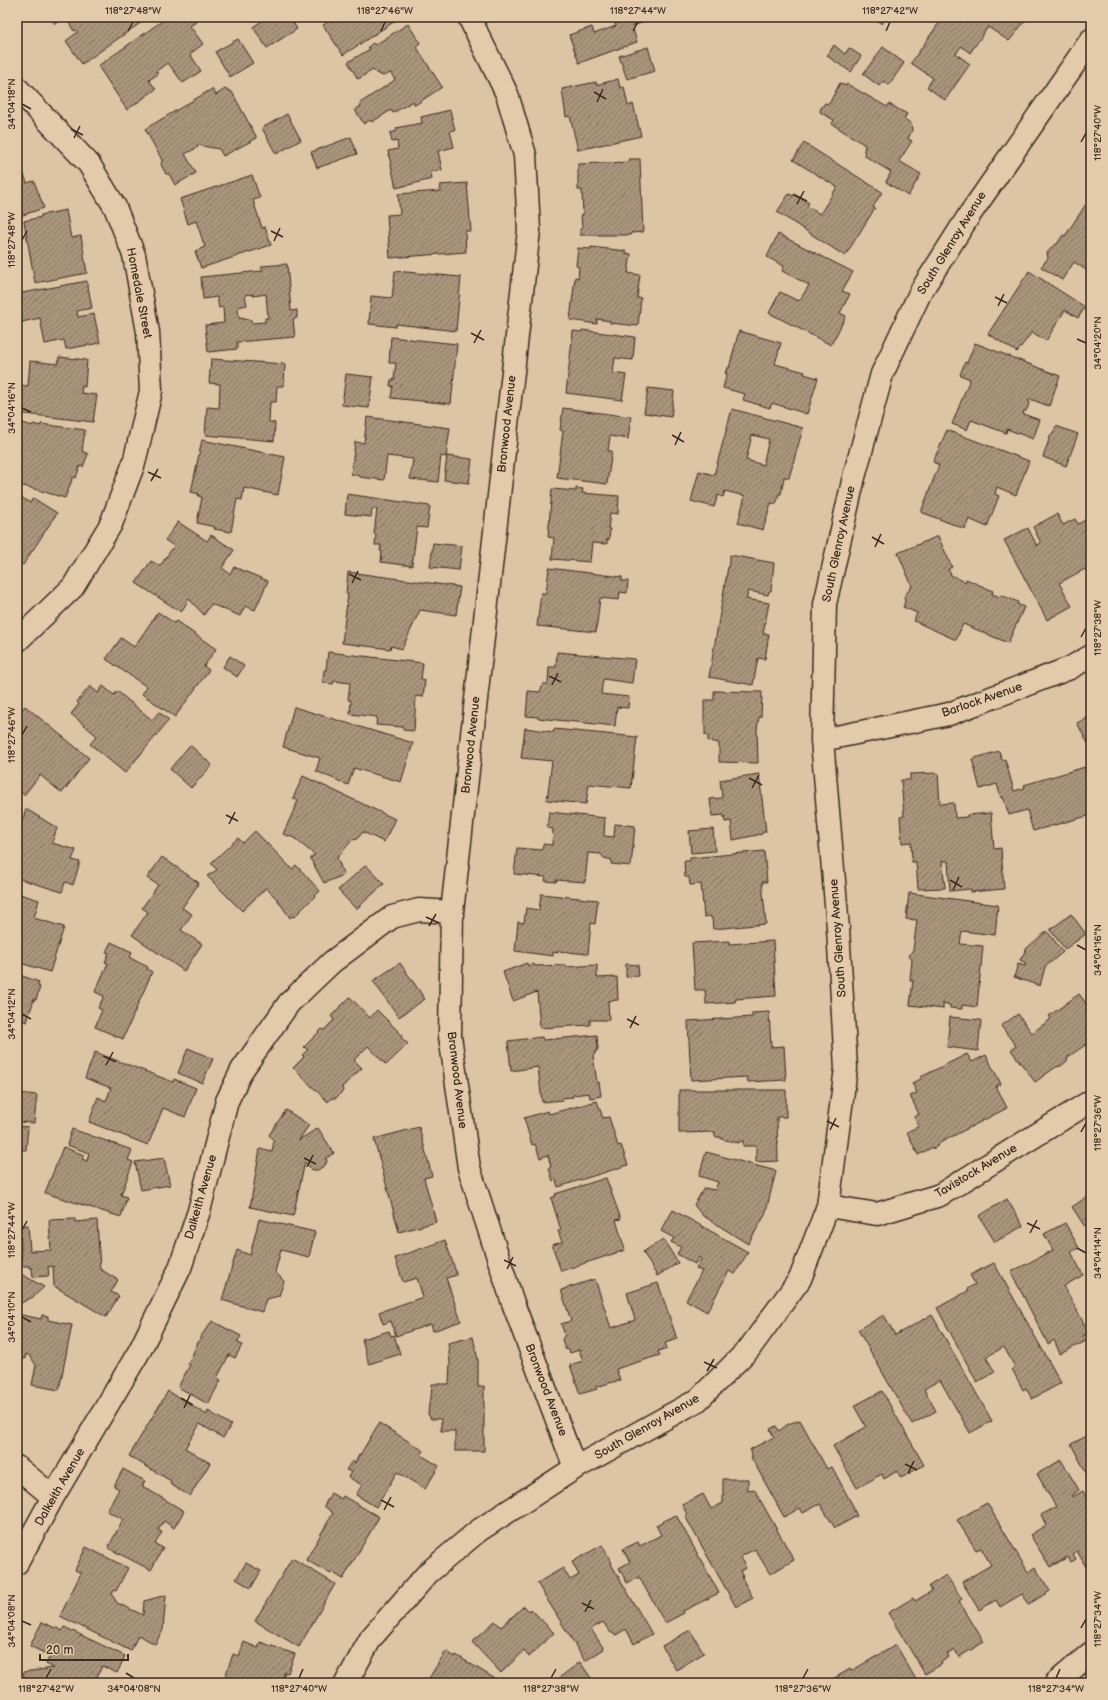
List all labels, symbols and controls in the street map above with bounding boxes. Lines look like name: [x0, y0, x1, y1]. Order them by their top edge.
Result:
text: 118°27'48"W: [105, 5, 161, 17]
text: 118°27'46"W: [357, 5, 413, 17]
text: 118°27'44"W: [610, 5, 666, 17]
text: 118°27'42"W: [862, 5, 918, 17]
text: 34°04'18"N: [6, 78, 18, 130]
text: 118°27'40"W: [1092, 105, 1104, 161]
street label: South Glenroy Avenue: [914, 189, 990, 297]
text: 118°27'48"W: [6, 212, 18, 268]
street label: Homedale Street: [123, 246, 155, 340]
text: 34°04'20"N: [1092, 316, 1104, 370]
street label: Bronwood Avenue: [494, 375, 520, 473]
text: 34°04'16"N: [6, 382, 18, 434]
street label: South Glenroy Avenue: [819, 484, 859, 604]
text: 118°27'38"W: [1092, 600, 1104, 656]
street label: Barlock Avenue: [940, 679, 1024, 721]
street label: Bronwood Avenue: [458, 696, 484, 794]
text: 118°27'46"W: [6, 707, 18, 763]
street label: South Glenroy Avenue: [826, 878, 850, 998]
text: 34°04'16"N: [1092, 924, 1104, 976]
text: 34°04'12"N: [6, 988, 18, 1040]
street label: Bronwood Avenue: [444, 1031, 470, 1129]
text: 118°27'36"W: [1092, 1095, 1104, 1151]
street label: Tavistock Avenue: [932, 1141, 1020, 1201]
street label: Dalkeith Avenue: [182, 1153, 220, 1241]
text: 118°27'44"W: [6, 1202, 18, 1258]
text: 34°04'14"N: [1092, 1227, 1104, 1279]
text: 34°04'10"N: [6, 1291, 18, 1343]
street label: Bronwood Avenue: [521, 1342, 571, 1438]
street label: South Glenroy Avenue: [592, 1391, 702, 1463]
street label: Dalkeith Avenue: [32, 1445, 88, 1529]
text: 118°27'34"W: [1092, 1591, 1104, 1647]
text: 34°04'08"N: [6, 1594, 18, 1648]
scale bar: [40, 1636, 128, 1662]
text: 20 m: [46, 1643, 73, 1658]
text: 118°27'42"W: [18, 1683, 74, 1695]
text: 34°04'08"N: [107, 1683, 161, 1695]
text: 118°27'40"W: [271, 1683, 327, 1695]
text: 118°27'38"W: [523, 1683, 579, 1695]
text: 118°27'36"W: [775, 1683, 831, 1695]
text: 118°27'34"W: [1028, 1683, 1084, 1695]

